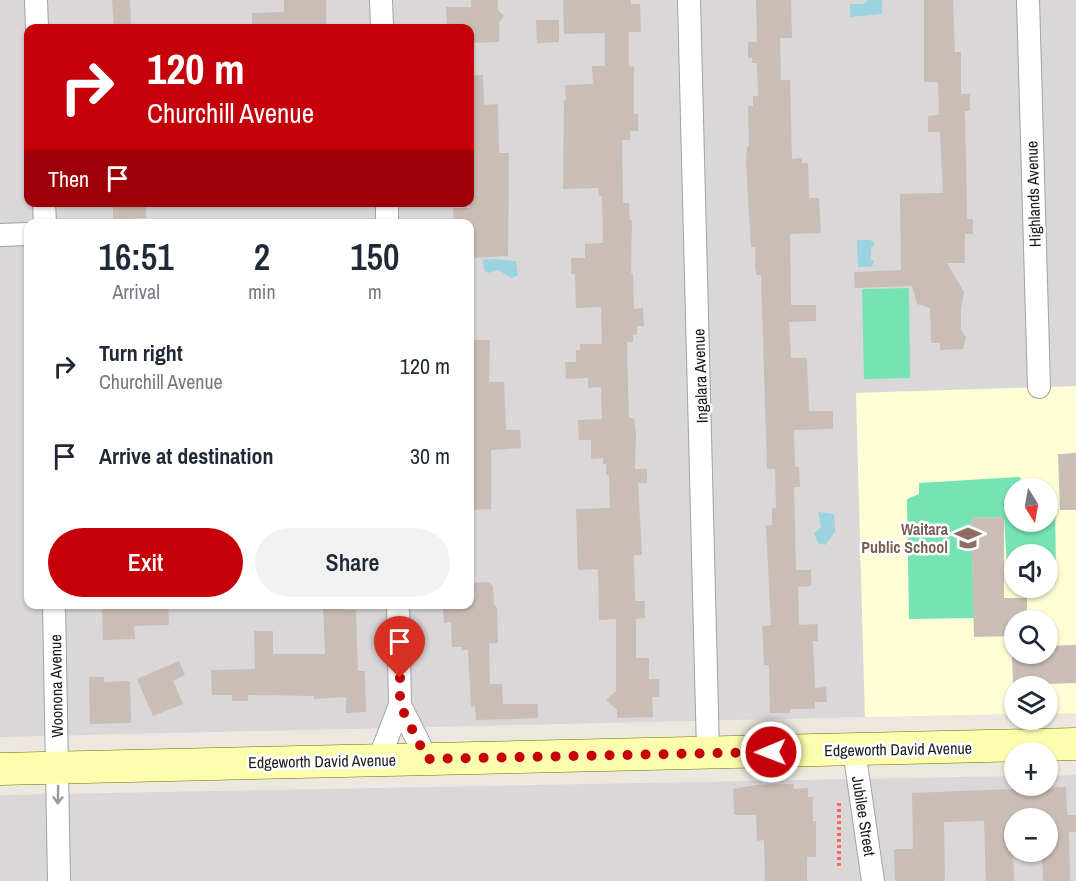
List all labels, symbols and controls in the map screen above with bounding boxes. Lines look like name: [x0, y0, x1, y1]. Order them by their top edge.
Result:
text: 120 m: [147, 41, 245, 97]
icon: right: [48, 48, 126, 126]
text: Churchill Avenue: [147, 95, 314, 131]
street label: Highlands Avenue: [1020, 141, 1046, 247]
icon: arrive: [101, 162, 134, 195]
text: Then: [48, 164, 89, 194]
text: 16:51: [99, 233, 174, 281]
text: 2: [254, 233, 270, 281]
text: 150: [350, 233, 399, 281]
text: Arrival: [112, 278, 160, 305]
text: min: [248, 278, 276, 305]
text: m: [368, 278, 382, 305]
street label: Ingalara Avenue: [687, 328, 713, 424]
text: Turn right: [99, 338, 183, 368]
icon: right: [48, 350, 81, 383]
text: 120 m: [400, 351, 450, 381]
text: Churchill Avenue: [99, 368, 223, 395]
icon: arrive: [48, 440, 81, 473]
text: Arrive at destination: [99, 441, 273, 471]
text: 30 m: [410, 441, 450, 471]
north arrow: [1004, 478, 1058, 532]
map controls: [1004, 478, 1058, 862]
place label: Waitara Public School: [861, 518, 949, 558]
school or university icon: Waitara Public School: [953, 523, 983, 553]
button: Exit: [48, 528, 243, 597]
button: Share: [255, 528, 450, 597]
button: sound: [1004, 544, 1058, 598]
button: search: [1004, 610, 1058, 664]
pin: [374, 616, 425, 678]
icon: arrive: [383, 625, 416, 658]
street label: Woonona Avenue: [44, 634, 68, 738]
button: layers: [1004, 676, 1058, 730]
position arrow: [739, 720, 803, 784]
street label: Edgeworth David Avenue: [824, 737, 972, 761]
button: +: [1004, 742, 1058, 796]
street label: Edgeworth David Avenue: [248, 749, 396, 773]
street label: Jubilee Street: [847, 774, 881, 858]
one-way arrow: [52, 784, 63, 804]
button: −: [1004, 808, 1058, 862]

